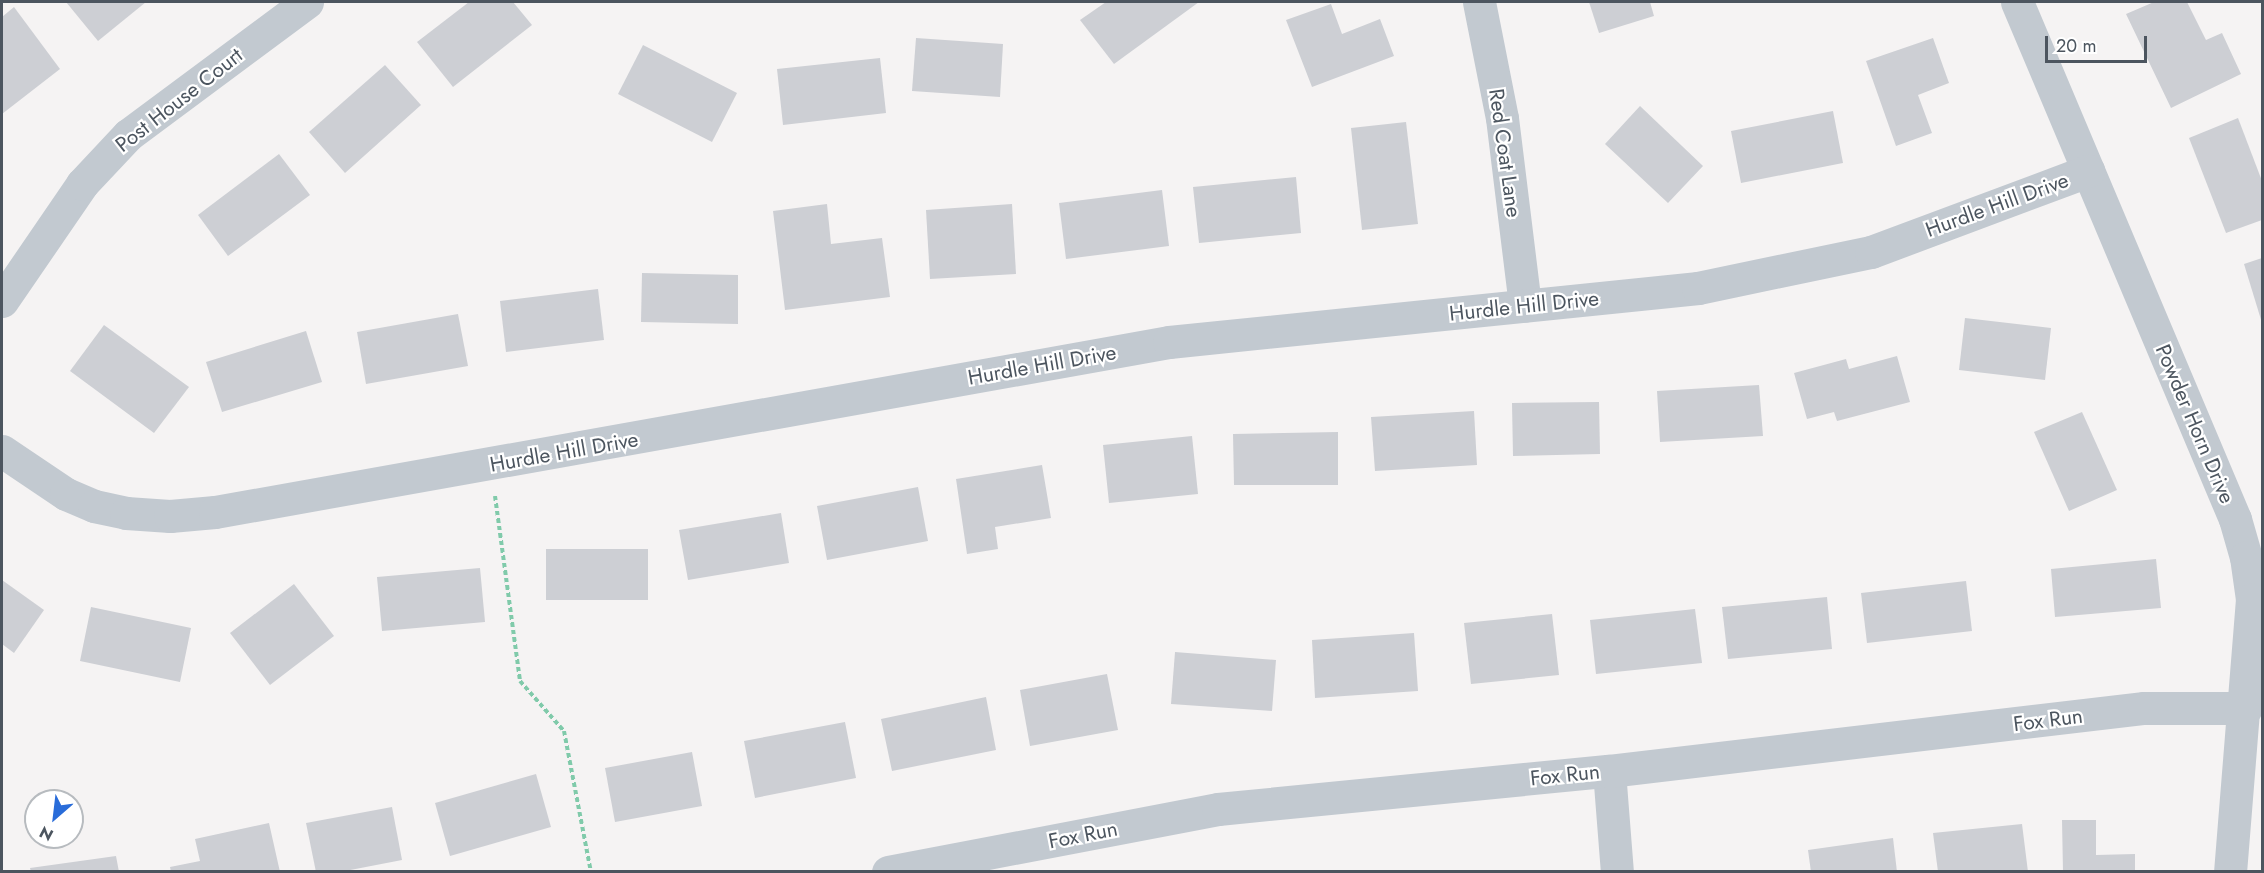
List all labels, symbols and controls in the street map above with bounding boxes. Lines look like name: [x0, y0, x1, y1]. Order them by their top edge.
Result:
scale bar: [2048, 24, 2150, 62]
text: 20 m: [2056, 33, 2096, 59]
street label: Post House Court: [110, 43, 248, 157]
street label: Red Coat Lane: [1484, 87, 1526, 219]
street label: Hurdle Hill Drive: [1922, 167, 2072, 243]
street label: Hurdle Hill Drive: [1448, 286, 1600, 326]
street label: Hurdle Hill Drive: [966, 340, 1118, 390]
street label: Powder Horn Drive: [2150, 341, 2240, 507]
street label: Hurdle Hill Drive: [488, 427, 640, 477]
street label: Fox Run: [2012, 703, 2084, 737]
street label: Fox Run: [1529, 759, 1601, 791]
north arrow: [24, 789, 84, 849]
street label: Fox Run: [1046, 816, 1120, 854]
text: N: [35, 820, 57, 847]

